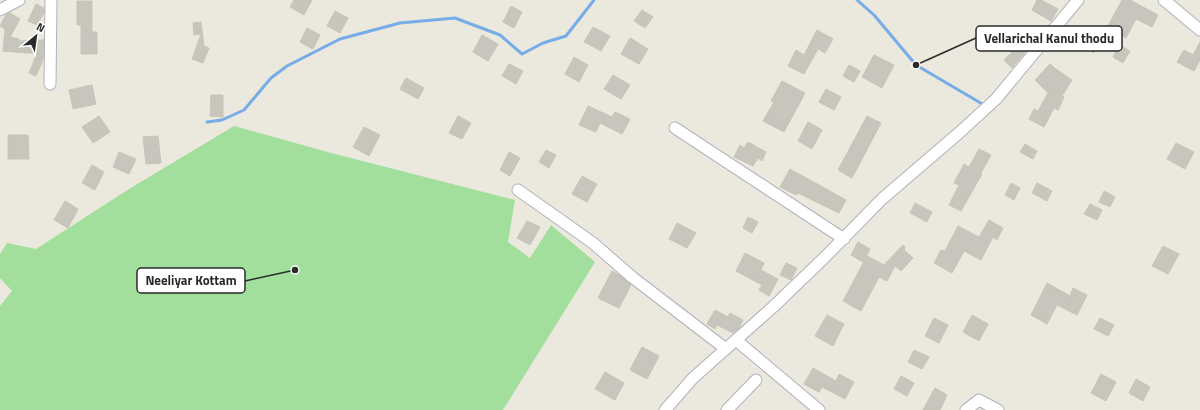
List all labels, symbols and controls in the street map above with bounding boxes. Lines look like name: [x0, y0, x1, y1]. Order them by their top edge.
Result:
north arrow: [16, 16, 56, 56]
text: N: [34, 18, 48, 36]
callout: Vellarichal Kanul thodu: [976, 26, 1122, 51]
text: Vellarichal Kanul thodu: [984, 28, 1114, 48]
callout: Neeliyar Kottam: [137, 268, 245, 293]
text: Neeliyar Kottam: [145, 270, 237, 290]

